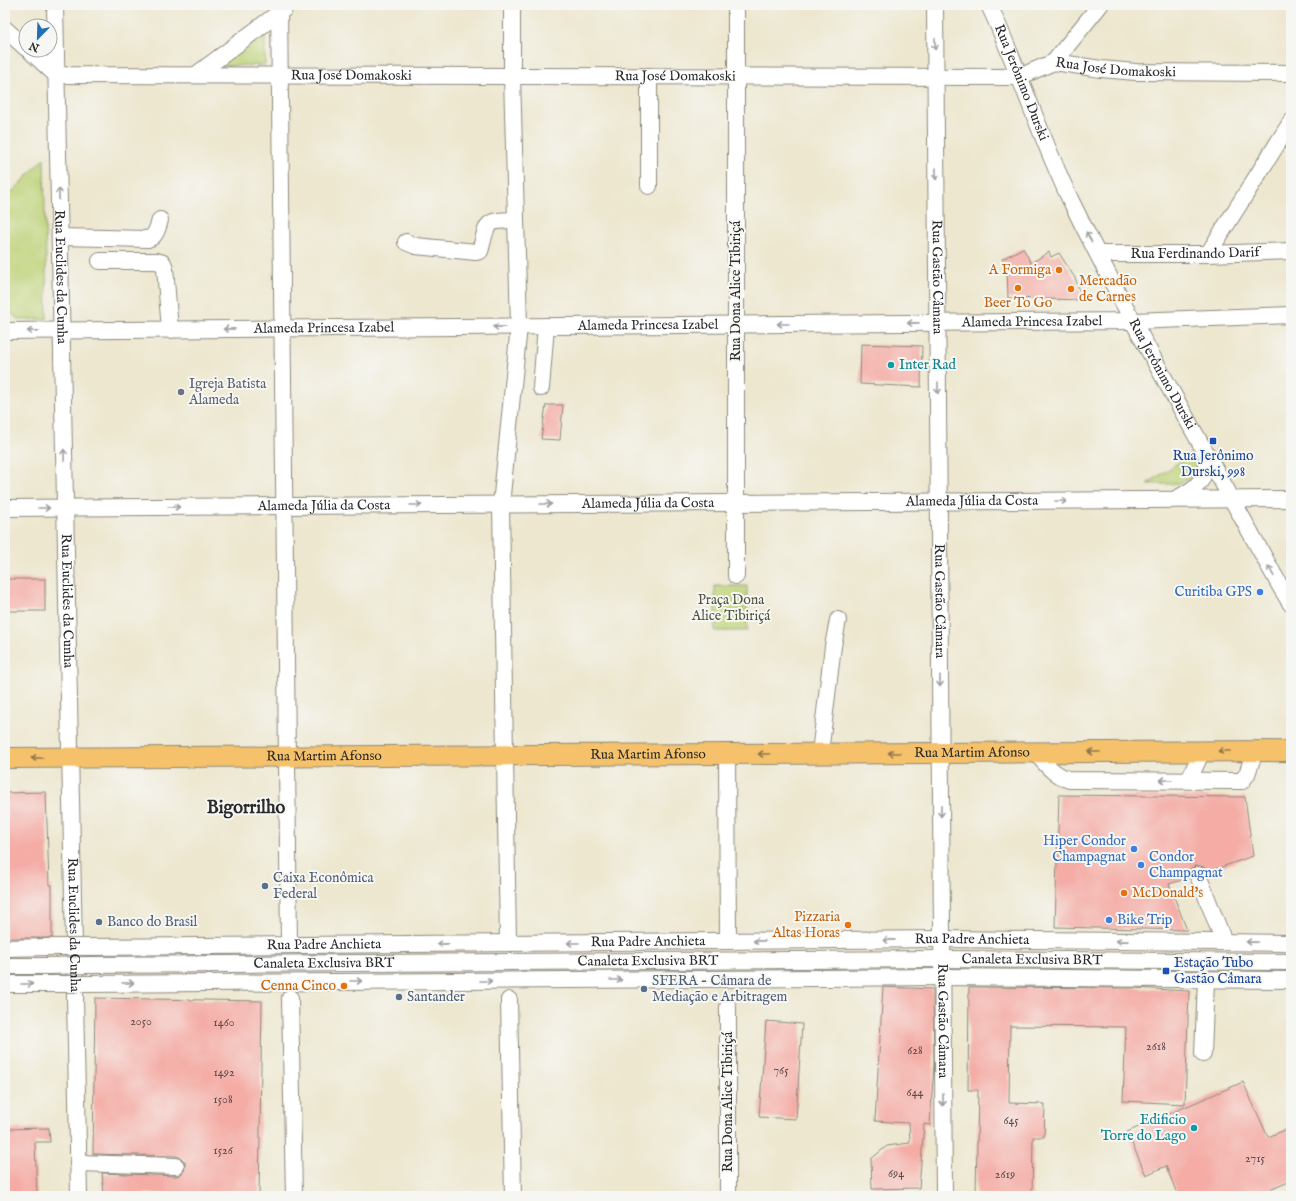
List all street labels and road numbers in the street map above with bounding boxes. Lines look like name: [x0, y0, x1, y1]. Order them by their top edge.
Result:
street label: Rua Jerônimo Durski: [990, 22, 1053, 144]
street label: Rua José Domakoski: [1054, 53, 1176, 81]
street label: Rua José Domakoski: [291, 66, 412, 85]
street label: Rua José Domakoski: [615, 67, 736, 85]
street label: Rua Euclides da Cunha: [50, 210, 71, 345]
street label: Rua Dona Alice Tibiriçá: [727, 220, 745, 361]
street label: Rua Gastão Câmara: [928, 220, 946, 335]
street label: Rua Ferdinando Darif: [1131, 243, 1263, 263]
street label: Alameda Princesa Izabel: [961, 312, 1102, 332]
street label: Rua Jerônimo Durski: [1124, 315, 1200, 433]
street label: Alameda Princesa Izabel: [577, 316, 718, 335]
street label: Alameda Princesa Izabel: [253, 319, 394, 338]
street label: Alameda Júlia da Costa: [905, 492, 1039, 511]
street label: Alameda Júlia da Costa: [581, 494, 715, 513]
street label: Alameda Júlia da Costa: [257, 496, 391, 515]
street label: Rua Euclides da Cunha: [57, 534, 77, 669]
street label: Rua Gastão Câmara: [930, 544, 949, 659]
street label: Rua Martim Afonso: [914, 743, 1030, 762]
street label: Rua Martim Afonso: [590, 745, 706, 764]
street label: Rua Martim Afonso: [266, 747, 382, 766]
street label: Rua Euclides da Cunha: [63, 858, 84, 993]
street label: Rua Padre Anchieta: [915, 930, 1030, 949]
street label: Rua Padre Anchieta: [591, 932, 706, 951]
street label: Rua Padre Anchieta: [267, 935, 382, 954]
street label: Canaleta Exclusiva BRT: [961, 950, 1103, 969]
street label: Canaleta Exclusiva BRT: [577, 952, 719, 971]
street label: Canaleta Exclusiva BRT: [253, 954, 395, 973]
street label: Rua Gastão Câmara: [933, 964, 952, 1079]
street label: Rua Dona Alice Tibiriçá: [719, 1031, 737, 1172]

